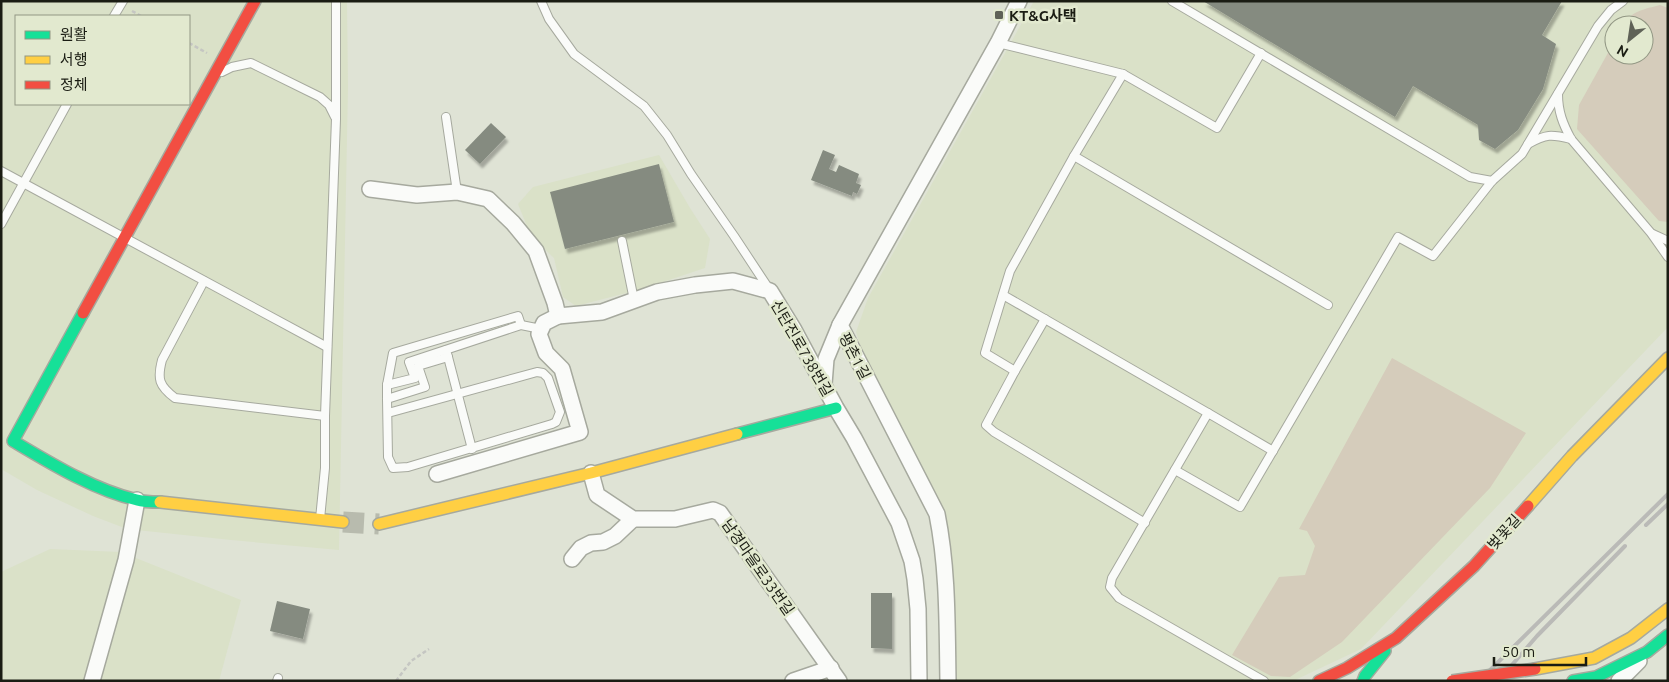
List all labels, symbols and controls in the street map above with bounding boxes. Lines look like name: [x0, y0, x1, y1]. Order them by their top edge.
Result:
place label: KT&G사택: [1009, 7, 1077, 24]
marker: KT&G사택: [993, 9, 1005, 21]
legend: [15, 15, 190, 105]
north arrow: [1604, 15, 1654, 65]
text: 원활: [60, 26, 88, 43]
text: N: [1614, 42, 1631, 61]
text: 서행: [60, 51, 88, 68]
text: 정체: [60, 76, 88, 93]
street label: 신탄진로738번길: [768, 297, 836, 399]
street label: 평촌1길: [836, 330, 874, 382]
street label: 벚꽃길: [1484, 511, 1524, 553]
street label: 남경마을로33번길: [718, 516, 798, 618]
scale bar: [1494, 634, 1586, 666]
text: 50 m: [1502, 643, 1535, 660]

